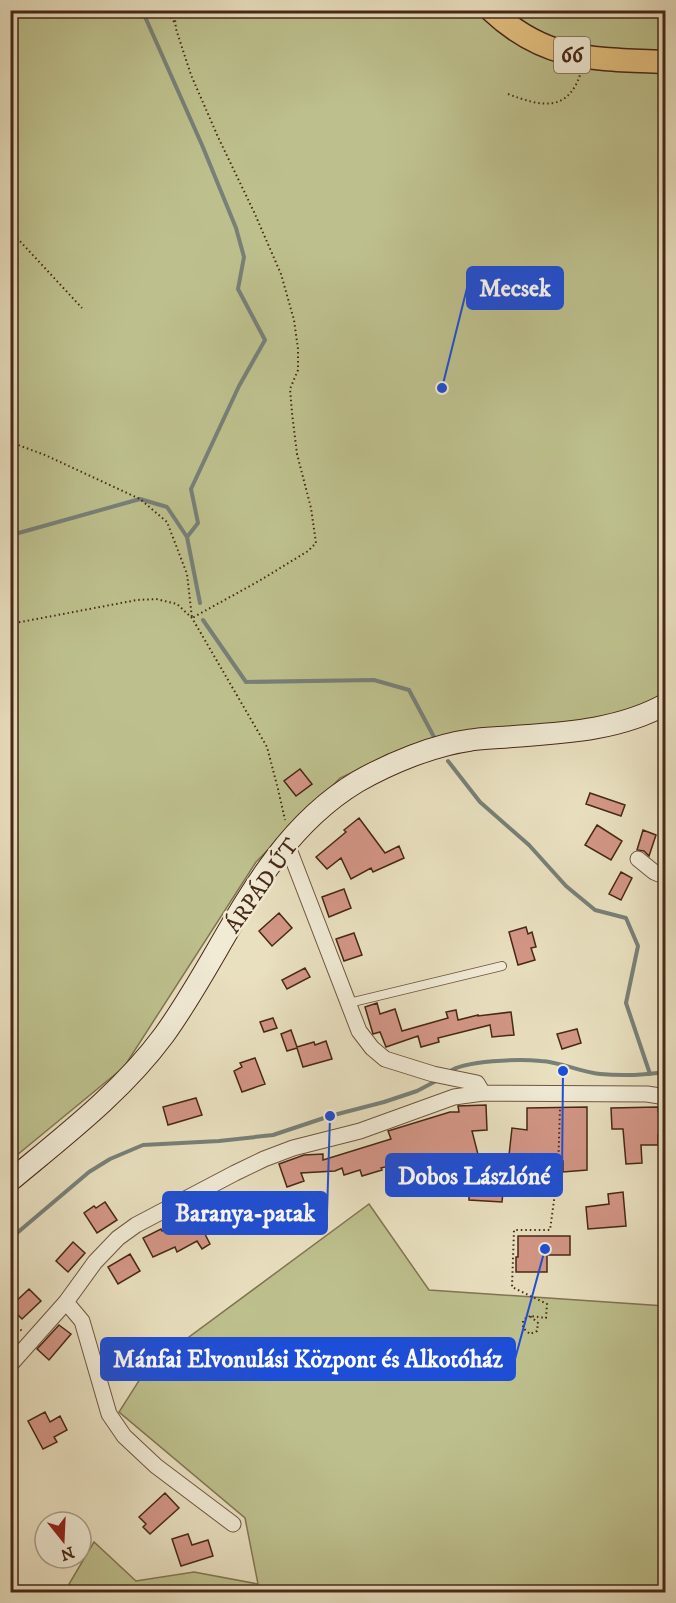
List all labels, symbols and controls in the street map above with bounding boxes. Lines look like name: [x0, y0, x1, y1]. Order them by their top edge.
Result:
road number: 66: [554, 37, 590, 73]
callout: Mecsek: [467, 267, 563, 309]
text: Mecsek: [479, 274, 552, 304]
street label: ÁRPÁD ÚT: [219, 832, 305, 939]
callout: Dobos Lászlóné: [386, 1154, 562, 1196]
text: Dobos Lászlóné: [398, 1162, 551, 1192]
callout: Baranya-patak: [163, 1192, 327, 1234]
text: Baranya-patak: [175, 1199, 316, 1229]
callout: Mánfai Elvonulási Központ és Alkotóház: [101, 1338, 515, 1380]
text: Mánfai Elvonulási Központ és Alkotóház: [113, 1345, 503, 1375]
north arrow: [33, 1510, 93, 1570]
text: N: [58, 1542, 77, 1565]

